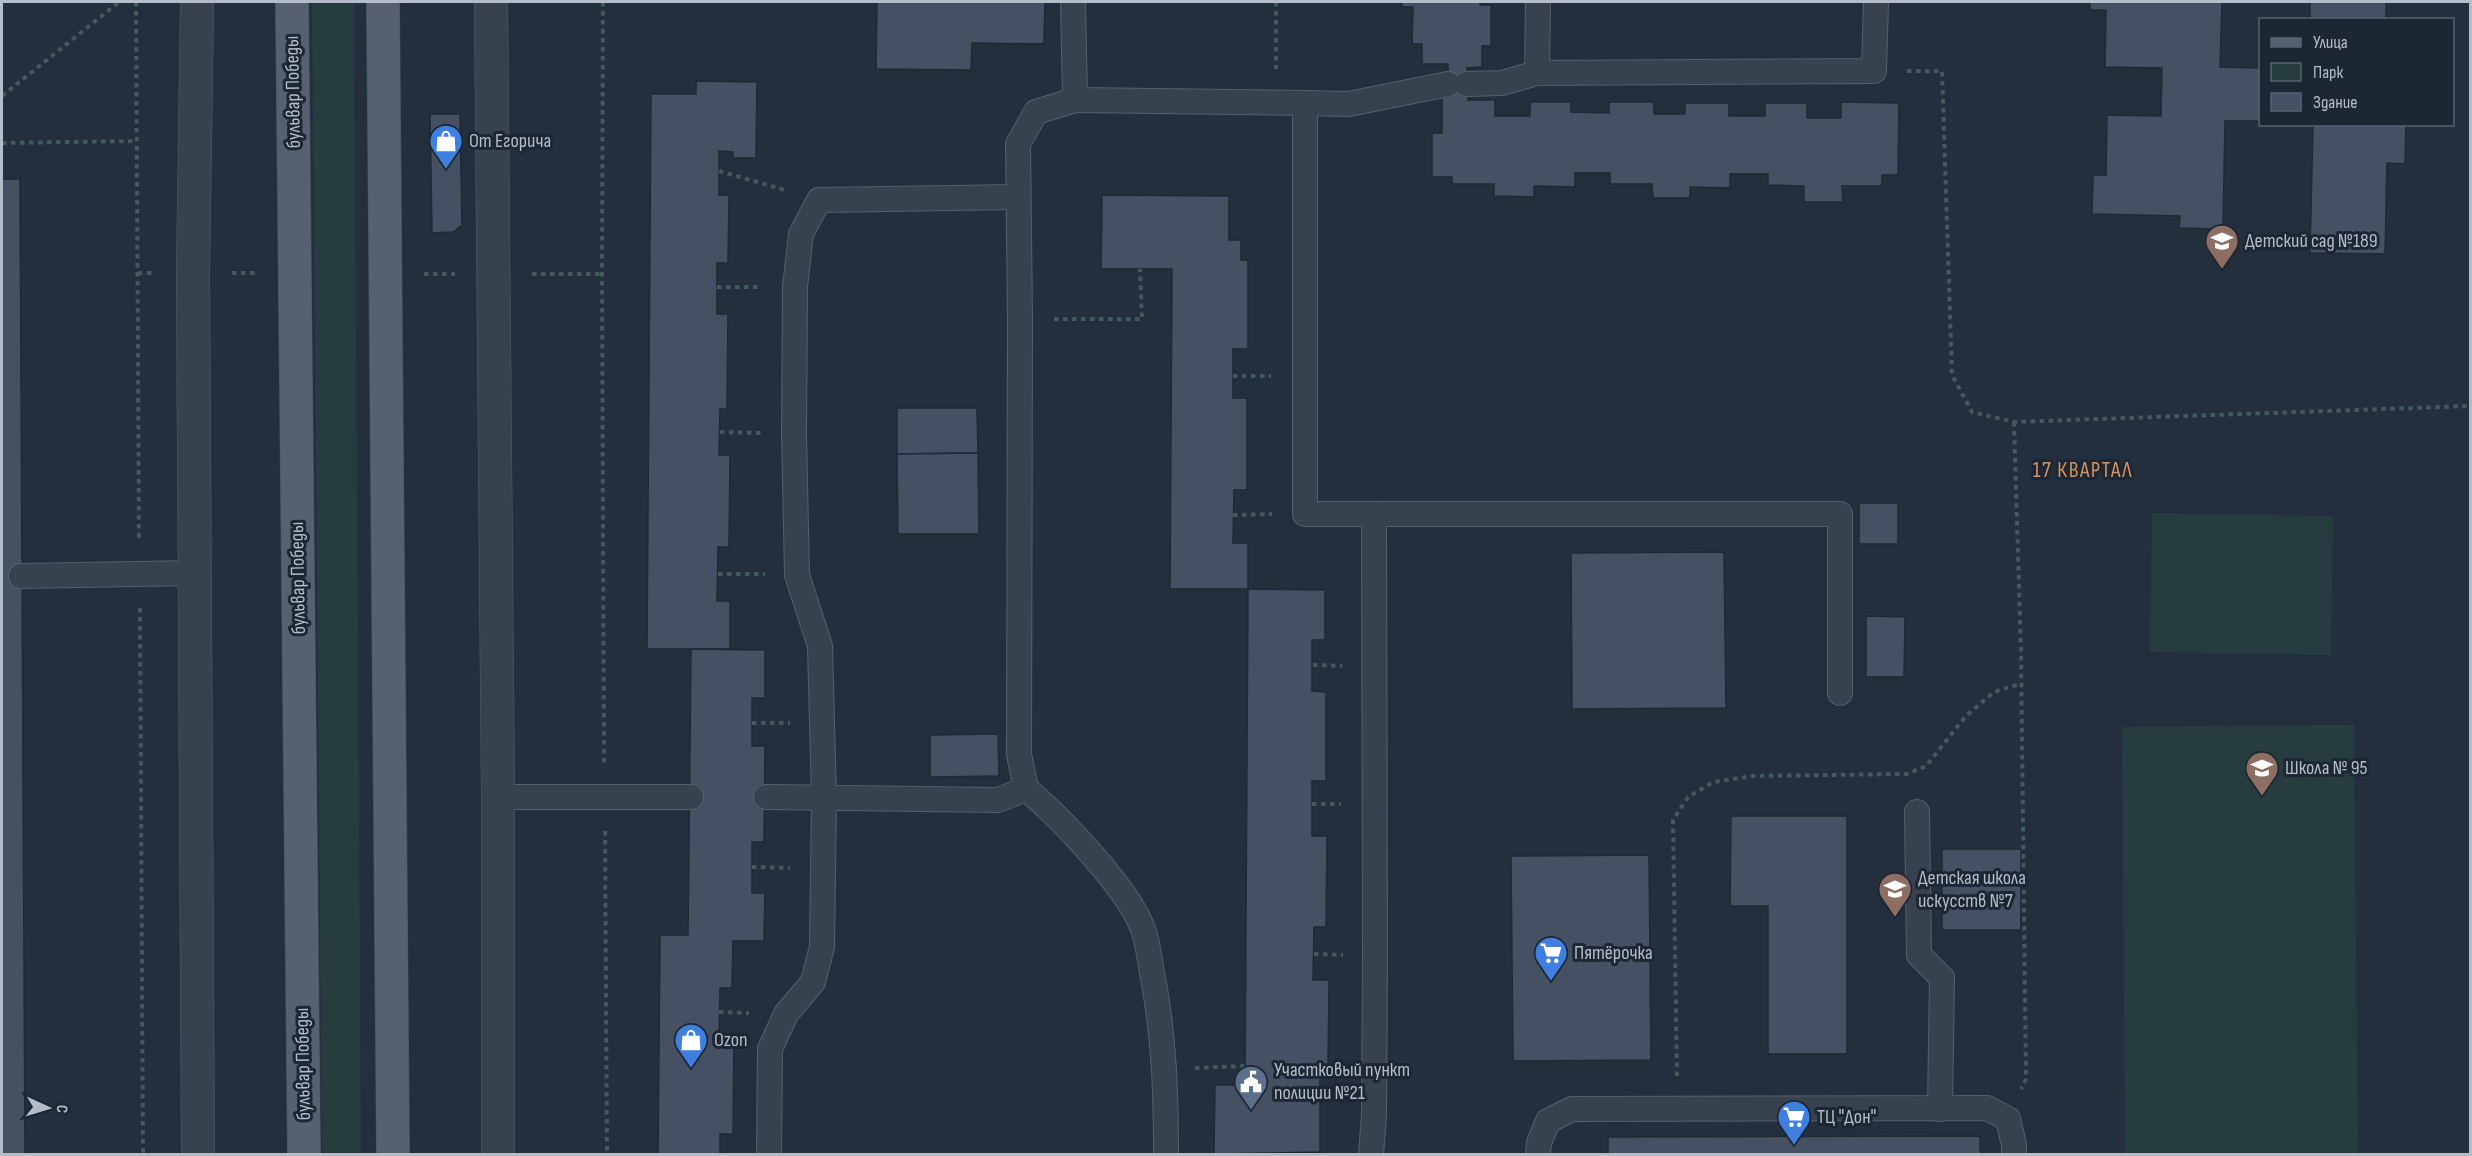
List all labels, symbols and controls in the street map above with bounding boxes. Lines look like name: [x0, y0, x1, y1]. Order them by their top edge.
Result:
legend: [2259, 18, 2454, 126]
text: Улица: [2313, 32, 2348, 53]
street label: бульвар Победы: [280, 36, 306, 148]
text: Парк: [2313, 62, 2344, 83]
text: Здание: [2313, 92, 2358, 113]
shop icon: От Егорича: [428, 123, 464, 170]
place label: От Егорича: [469, 129, 551, 153]
school or university icon: Детский сад №189: [2204, 223, 2240, 270]
place label: Детский сад №189: [2245, 229, 2378, 253]
district label: 17 КВАРТАЛ: [2033, 457, 2133, 484]
street label: бульвар Победы: [285, 522, 311, 634]
school or university icon: Школа № 95: [2244, 750, 2280, 797]
place label: Школа № 95: [2285, 756, 2368, 780]
place label: Детская школа искусств №7: [1918, 866, 2026, 913]
school or university icon: Детская школа искусств №7: [1877, 871, 1913, 918]
supermarket icon: Пятёрочка: [1533, 935, 1569, 982]
place label: Пятёрочка: [1574, 941, 1653, 965]
street label: бульвар Победы: [290, 1008, 316, 1120]
shop icon: Ozon: [673, 1022, 709, 1069]
place label: Ozon: [714, 1028, 748, 1052]
place label: Участковый пункт полиции №21: [1274, 1058, 1410, 1105]
public building icon: Участковый пункт полиции №21: [1233, 1064, 1269, 1111]
north arrow: [18, 1078, 78, 1138]
supermarket icon: ТЦ "Дон": [1776, 1099, 1812, 1146]
text: С: [52, 1104, 71, 1114]
place label: ТЦ "Дон": [1817, 1105, 1876, 1129]

